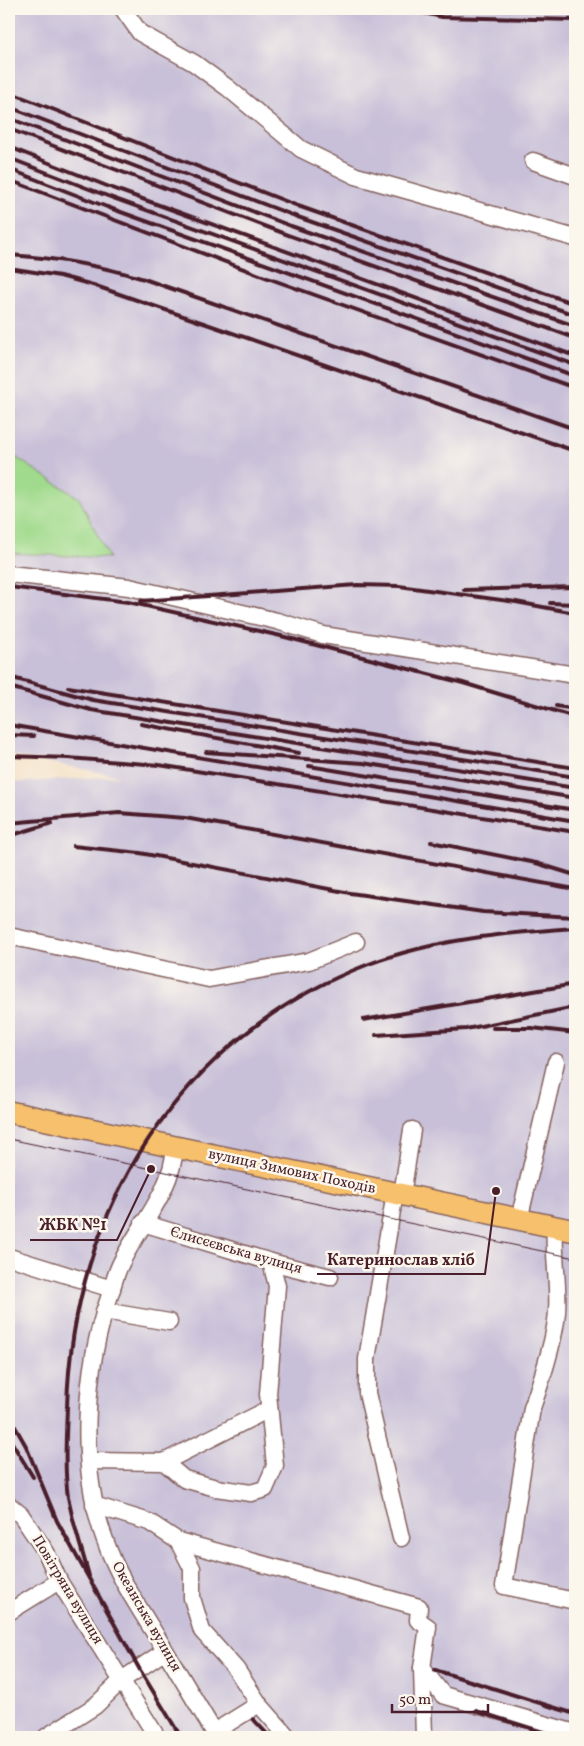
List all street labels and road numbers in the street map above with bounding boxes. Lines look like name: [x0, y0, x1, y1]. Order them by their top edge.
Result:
street label: вулиця Зимових Походів: [206, 1144, 378, 1200]
street label: Єлисєєвська вулиця: [168, 1222, 305, 1280]
street label: Повітряна вулиця: [26, 1532, 108, 1649]
street label: Океанська вулиця: [106, 1558, 186, 1676]

